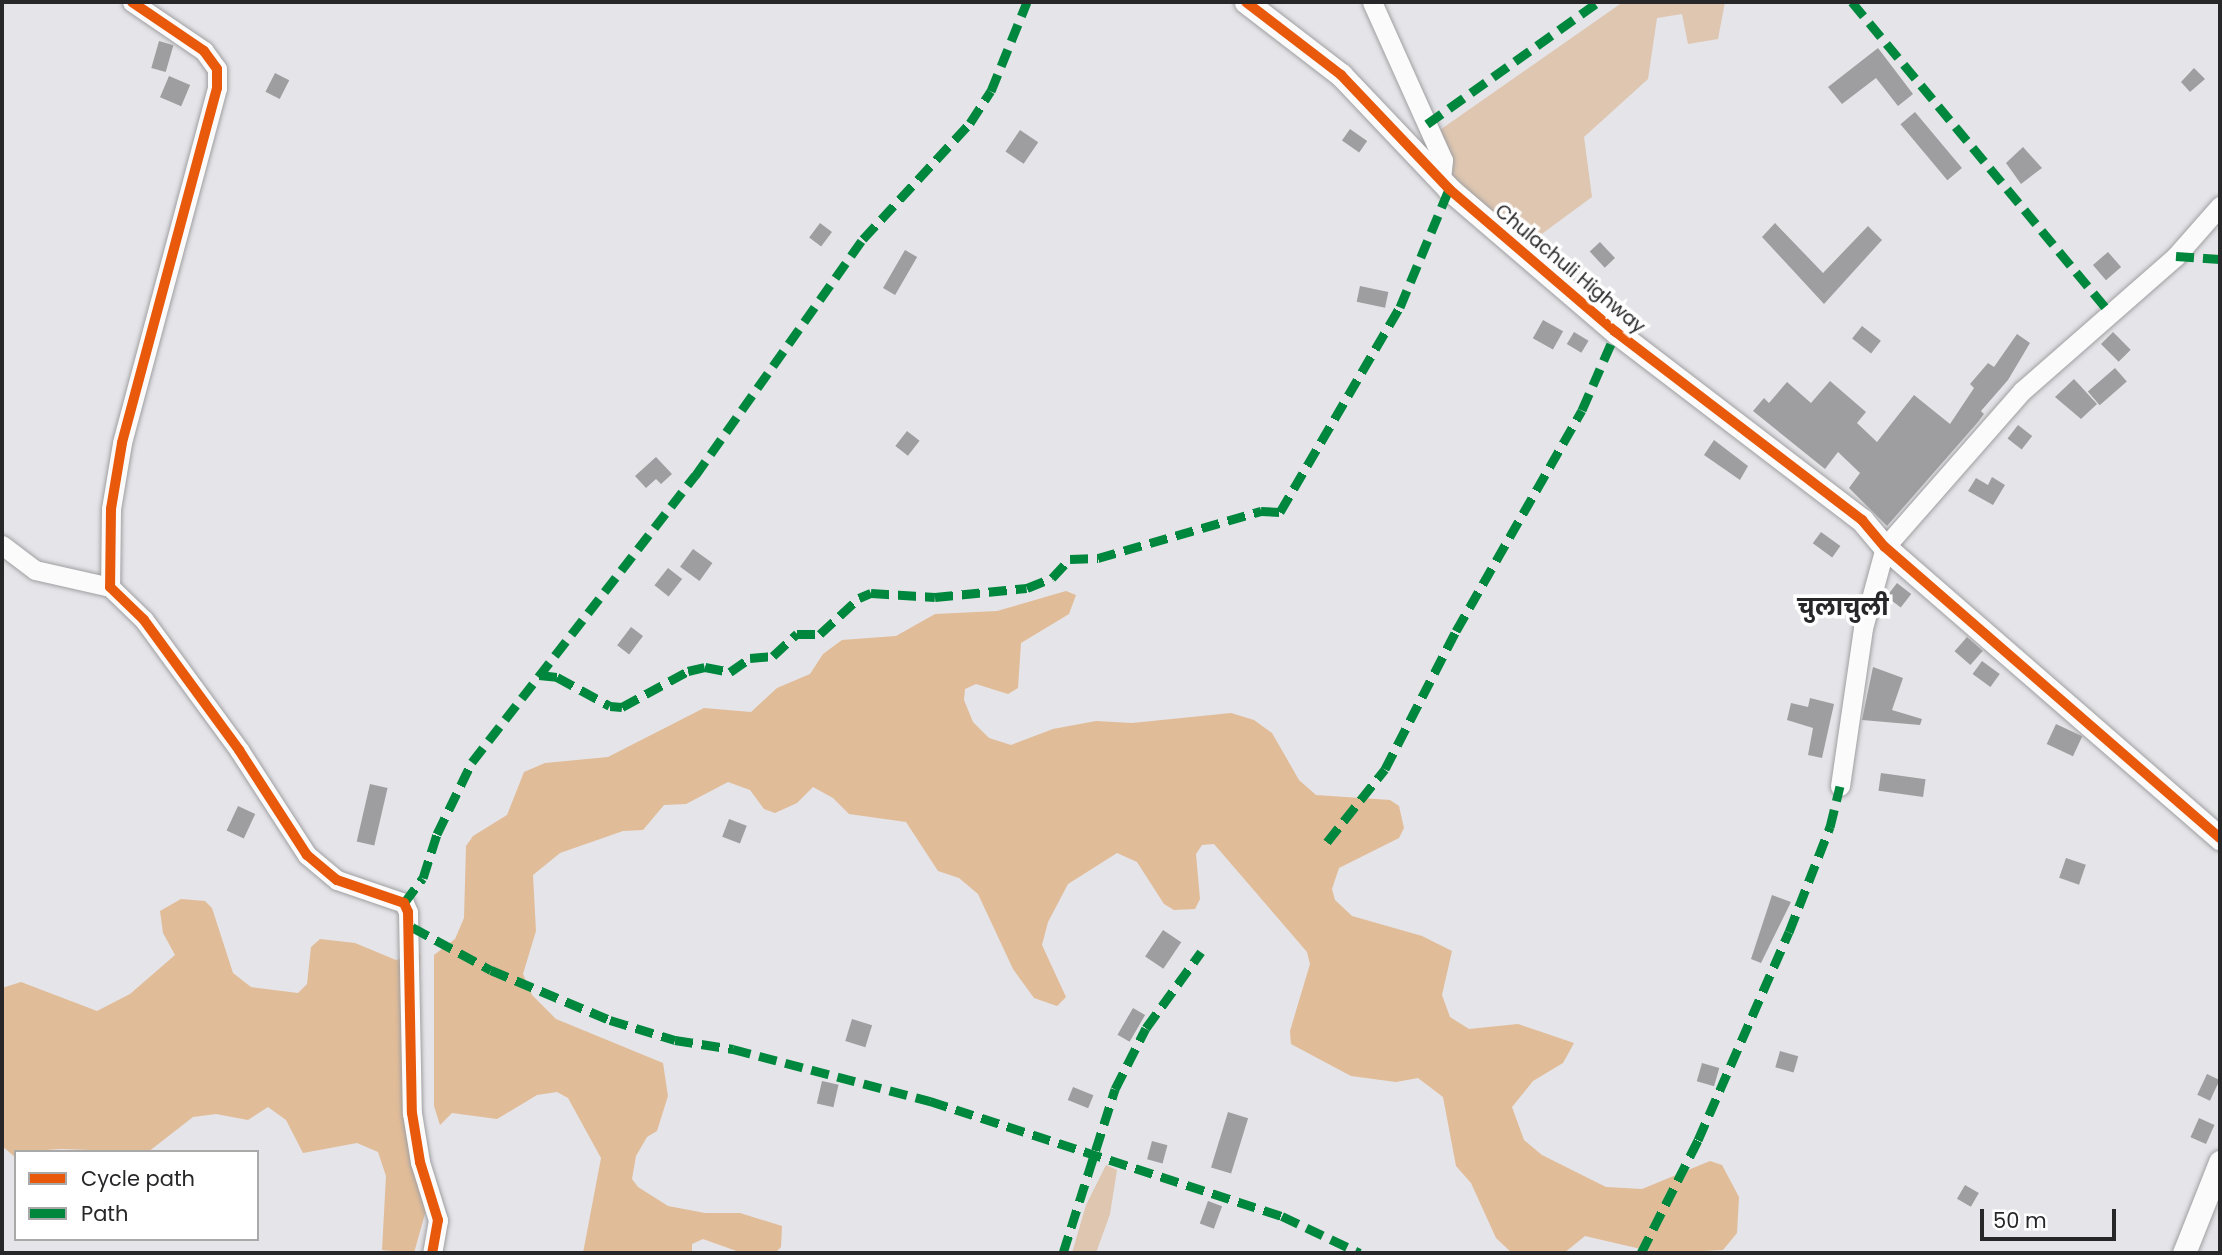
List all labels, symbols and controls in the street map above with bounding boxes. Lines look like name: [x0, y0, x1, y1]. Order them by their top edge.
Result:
street label: Chulachuli Highway: [1490, 200, 1650, 338]
district label: चुलाचुली: [1797, 593, 1889, 621]
legend: [14, 1150, 259, 1241]
text: Cycle path: [81, 1164, 195, 1193]
scale bar: [1984, 1196, 2120, 1240]
text: Path: [81, 1199, 128, 1228]
text: 50 m: [1993, 1206, 2047, 1235]

